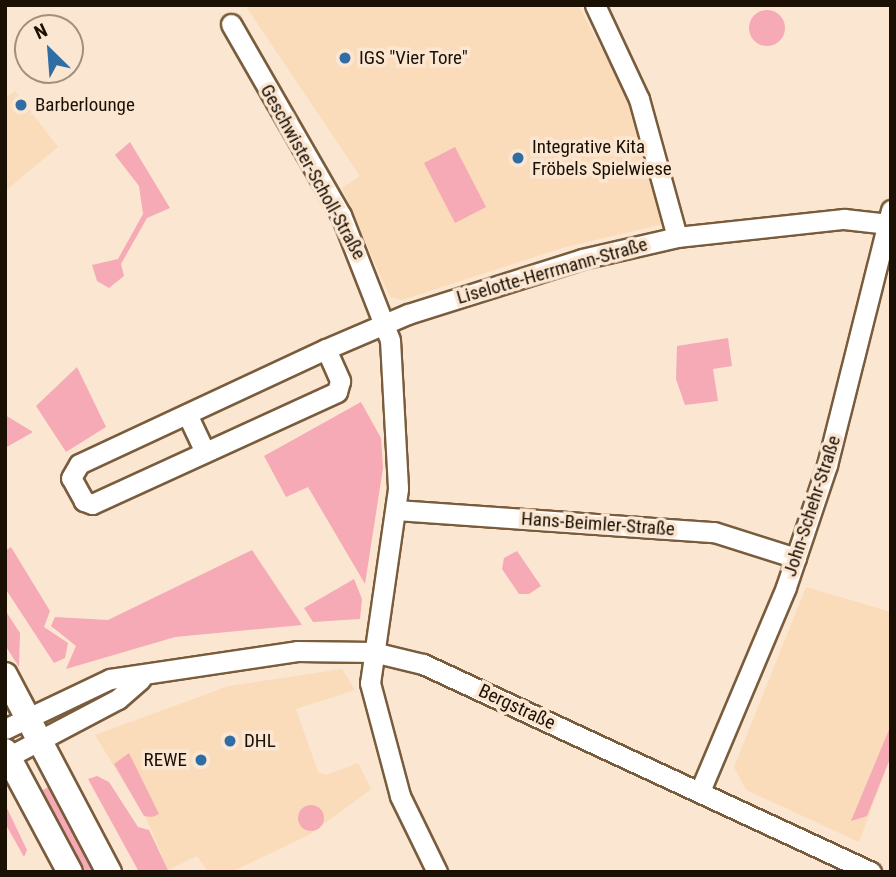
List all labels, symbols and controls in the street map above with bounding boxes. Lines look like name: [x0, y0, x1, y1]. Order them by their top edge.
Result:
north arrow: [14, 14, 84, 84]
text: N: [31, 18, 51, 44]
place label: IGS "Vier Tore": [359, 47, 468, 69]
marker: IGS "Vier Tore": [337, 50, 353, 66]
street label: Geschwister-Scholl-Straße: [255, 80, 371, 264]
place label: Barberlounge: [35, 94, 135, 116]
marker: Barberlounge: [13, 97, 29, 113]
place label: Integrative Kita Fröbels Spielwiese: [532, 136, 672, 180]
marker: Integrative Kita Fröbels Spielwiese: [510, 150, 526, 166]
street label: Liselotte-Herrmann-Straße: [454, 233, 650, 309]
street label: John-Schehr-Straße: [778, 433, 846, 579]
street label: Hans-Beimler-Straße: [520, 507, 676, 541]
street label: Bergstraße: [475, 679, 559, 735]
place label: DHL: [244, 730, 276, 752]
marker: DHL: [222, 733, 238, 749]
place label: REWE: [144, 749, 187, 771]
marker: REWE: [193, 752, 209, 768]

